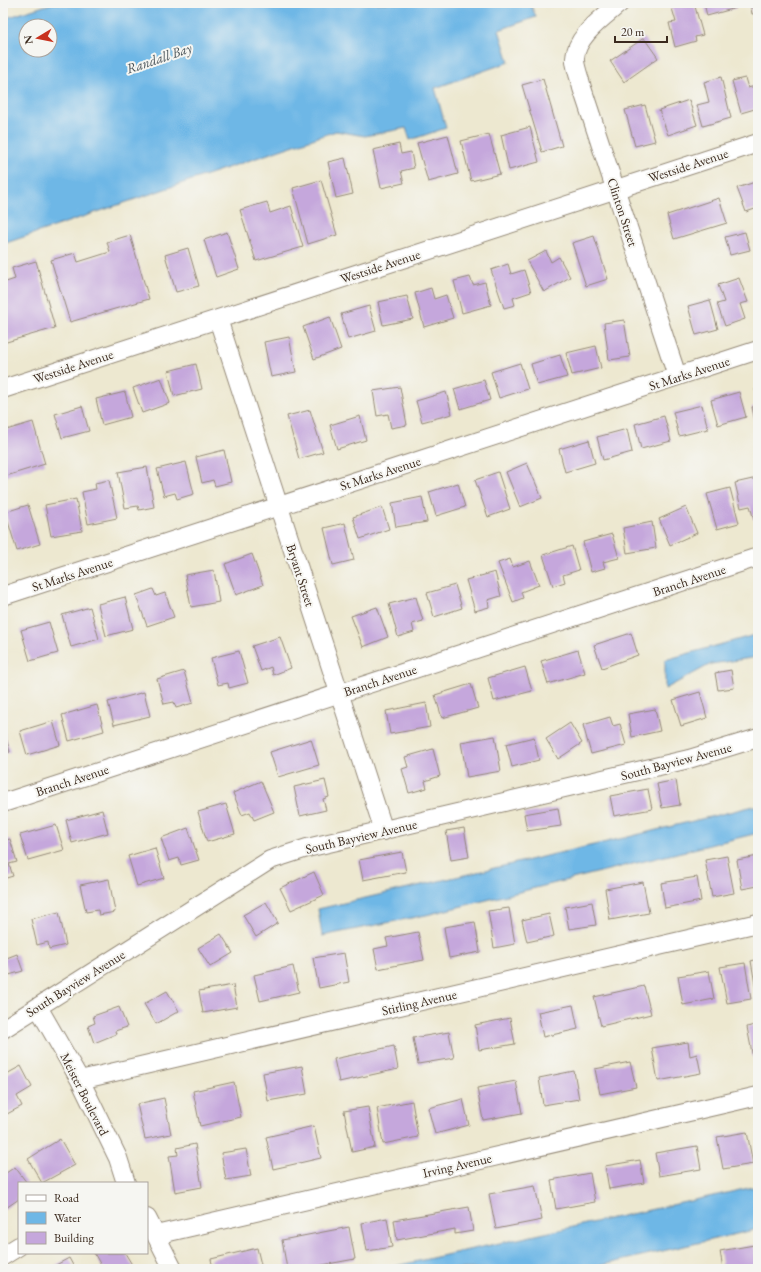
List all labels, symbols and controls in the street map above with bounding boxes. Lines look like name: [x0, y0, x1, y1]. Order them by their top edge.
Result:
north arrow: [18, 18, 58, 58]
scale bar: [615, 18, 667, 44]
text: 20 m: [621, 24, 645, 40]
text: N: [20, 34, 36, 45]
water label: Randall Bay: [124, 38, 195, 78]
street label: Westside Avenue: [646, 145, 730, 186]
street label: Clinton Street: [603, 176, 642, 249]
street label: Westside Avenue: [338, 246, 422, 287]
street label: Westside Avenue: [31, 346, 115, 387]
street label: St Marks Avenue: [647, 352, 732, 395]
street label: St Marks Avenue: [338, 452, 423, 495]
street label: Bryant Street: [282, 542, 319, 609]
street label: St Marks Avenue: [30, 553, 115, 596]
street label: Branch Avenue: [650, 561, 728, 600]
street label: Branch Avenue: [341, 661, 419, 700]
street label: South Bayview Avenue: [619, 739, 733, 784]
street label: Branch Avenue: [33, 761, 111, 800]
street label: South Bayview Avenue: [304, 815, 418, 858]
street label: South Bayview Avenue: [22, 946, 128, 1021]
street label: Stirling Avenue: [380, 986, 458, 1019]
street label: Meister Boulevard: [56, 1050, 113, 1139]
street label: Irving Avenue: [421, 1149, 493, 1182]
legend: [18, 1182, 148, 1254]
text: Road: [54, 1190, 80, 1206]
text: Water: [54, 1210, 81, 1226]
text: Building: [54, 1230, 95, 1246]

